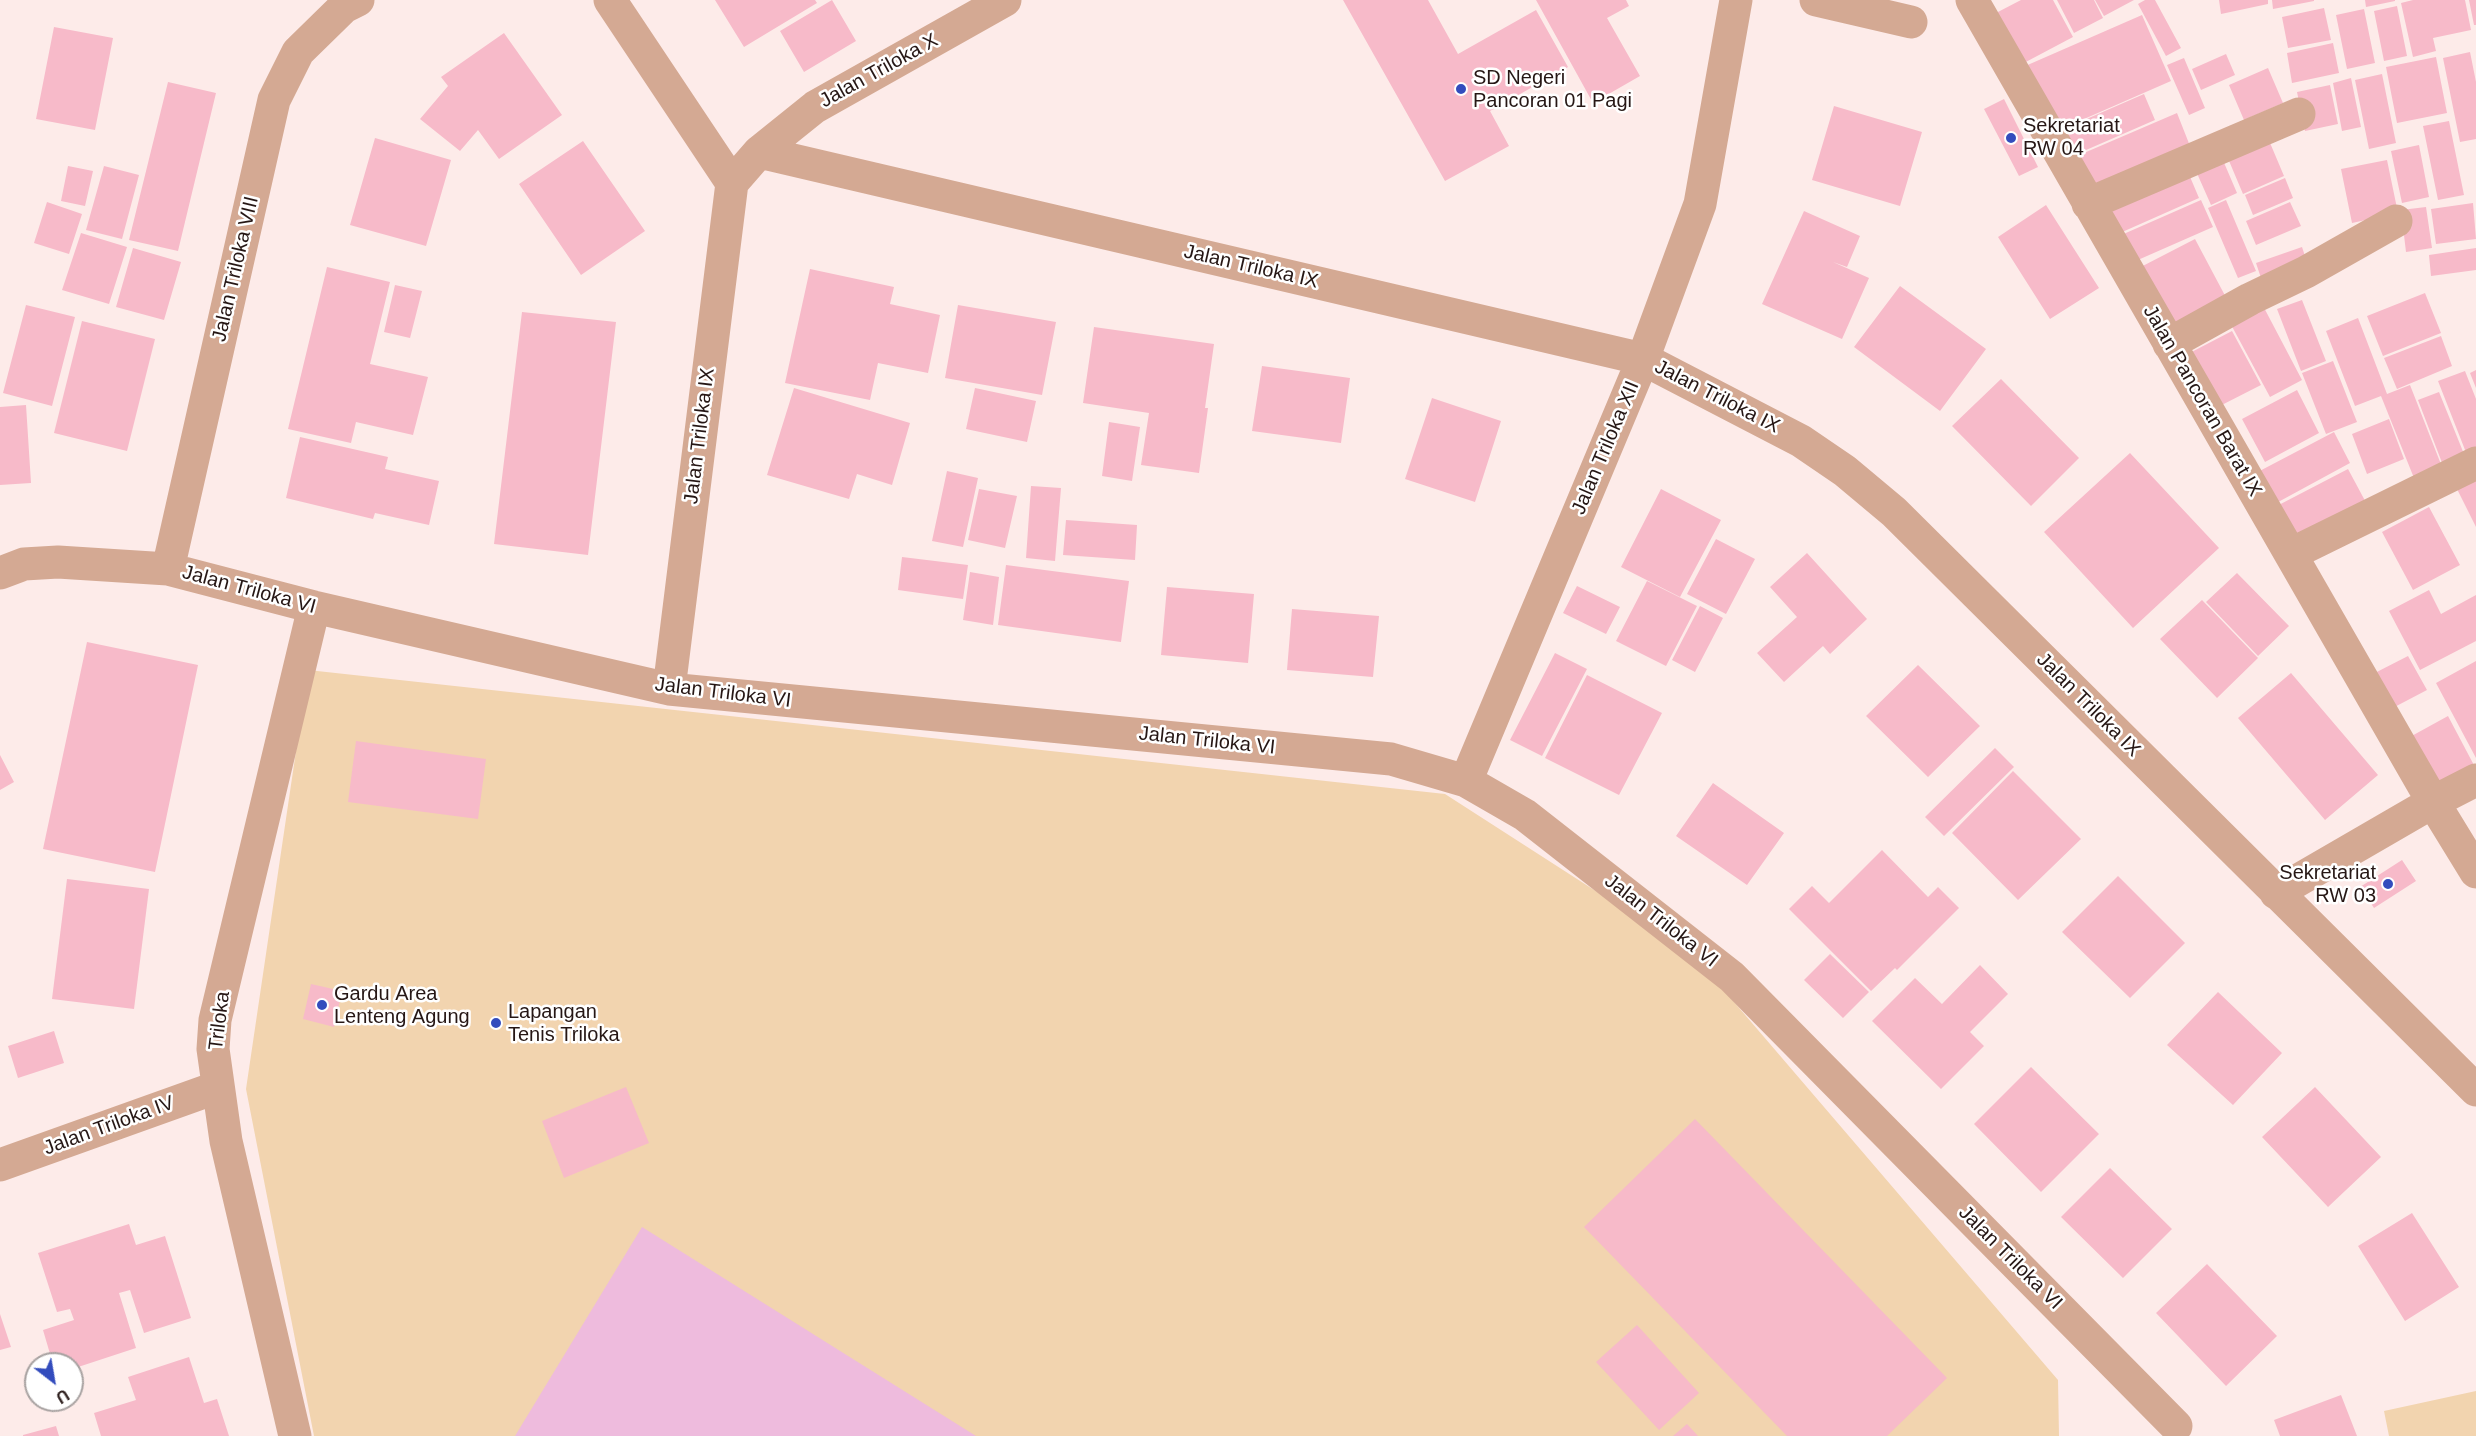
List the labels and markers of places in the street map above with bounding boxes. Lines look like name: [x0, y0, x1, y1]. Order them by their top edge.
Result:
place label: SD Negeri Pancoran 01 Pagi: [1473, 66, 1632, 113]
marker: SD Negeri Pancoran 01 Pagi: [1454, 82, 1468, 96]
place label: Sekretariat RW 04: [2023, 114, 2120, 161]
marker: Sekretariat RW 04: [2004, 131, 2018, 145]
place label: Sekretariat RW 03: [2279, 861, 2376, 908]
marker: Sekretariat RW 03: [2381, 877, 2395, 891]
place label: Gardu Area Lenteng Agung: [334, 982, 470, 1029]
marker: Gardu Area Lenteng Agung: [315, 998, 329, 1012]
place label: Lapangan Tenis Triloka: [508, 1000, 620, 1047]
marker: Lapangan Tenis Triloka: [489, 1016, 503, 1030]

